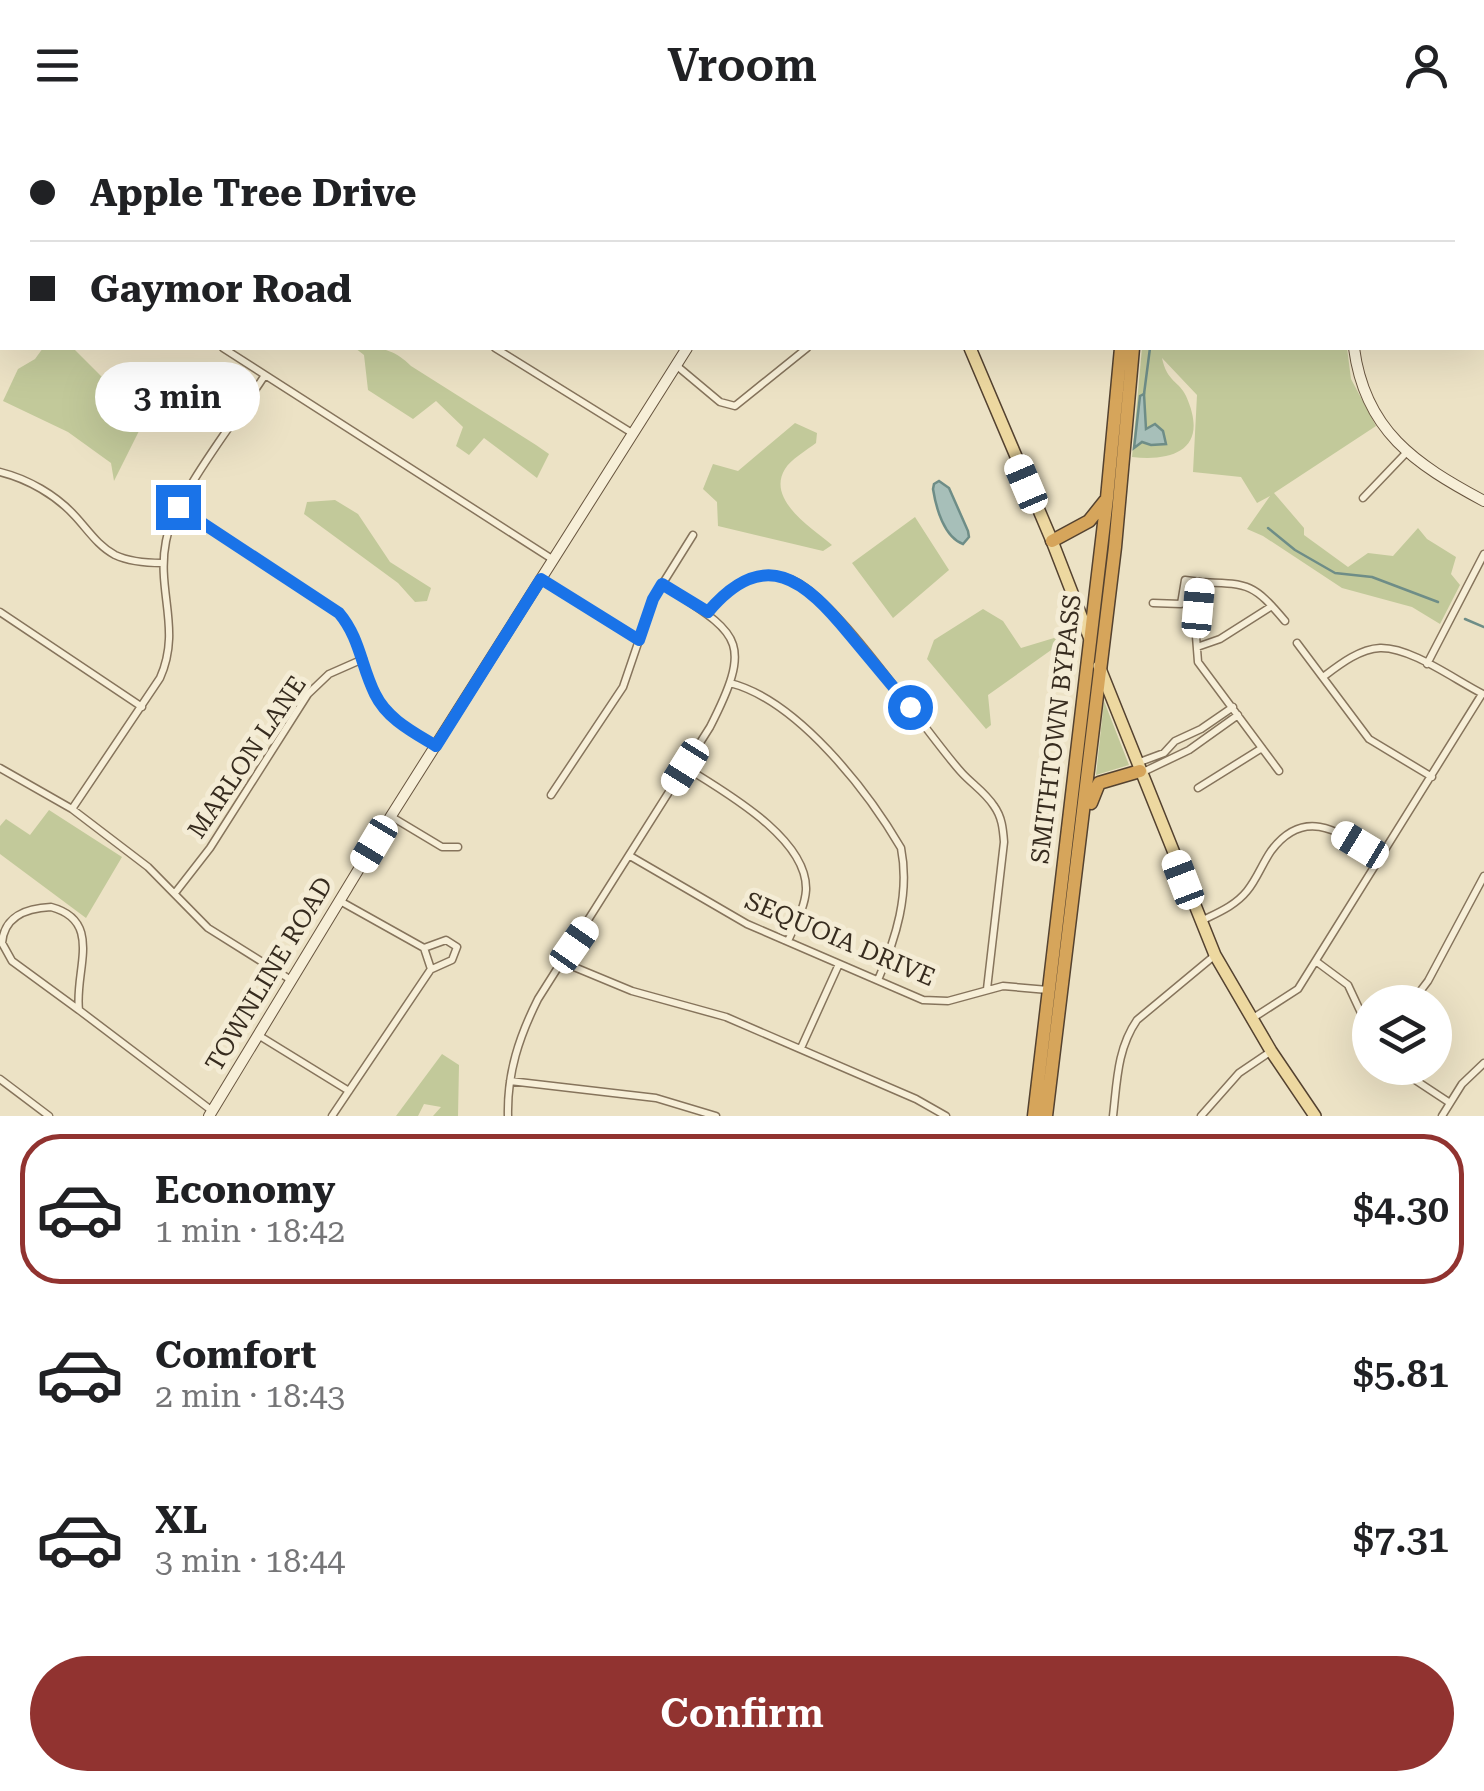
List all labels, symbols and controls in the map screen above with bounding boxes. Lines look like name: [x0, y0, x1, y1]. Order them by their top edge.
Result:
icon: menu: [30, 38, 85, 93]
icon: person: [1399, 38, 1454, 93]
text: Vroom: [667, 39, 817, 92]
text: Apple Tree Drive: [90, 171, 416, 215]
text: Gaymor Road: [90, 267, 352, 311]
callout: 3 min: [96, 362, 260, 432]
text: 3 min: [133, 378, 222, 416]
car: [1000, 451, 1052, 517]
route end: [156, 485, 201, 530]
car: [1180, 577, 1216, 639]
street label: SMITHTOWN BYPASS: [1025, 593, 1087, 865]
street label: MARLON LANE: [182, 670, 312, 844]
route start: [888, 685, 933, 730]
car: [656, 734, 714, 800]
car: [346, 811, 402, 877]
car: [1327, 817, 1393, 873]
car: [1158, 847, 1208, 913]
street label: TOWNLINE ROAD: [199, 871, 339, 1077]
street label: SEQUOIA DRIVE: [741, 886, 939, 992]
car: [545, 912, 603, 978]
map controls: [1352, 985, 1452, 1085]
button: layers: [1352, 985, 1452, 1085]
icon: car: [35, 1164, 125, 1254]
text: Economy: [155, 1168, 335, 1212]
text: $4.30: [1353, 1187, 1449, 1231]
text: 1 min · 18:42: [155, 1212, 345, 1250]
icon: car: [35, 1329, 125, 1419]
text: Comfort: [155, 1333, 316, 1377]
text: $5.81: [1353, 1352, 1449, 1396]
text: 2 min · 18:43: [155, 1377, 345, 1415]
icon: car: [35, 1494, 125, 1584]
text: XL: [155, 1498, 207, 1542]
text: $7.31: [1353, 1517, 1449, 1561]
text: 3 min · 18:44: [155, 1542, 345, 1580]
button: Confirm: [30, 1656, 1454, 1771]

